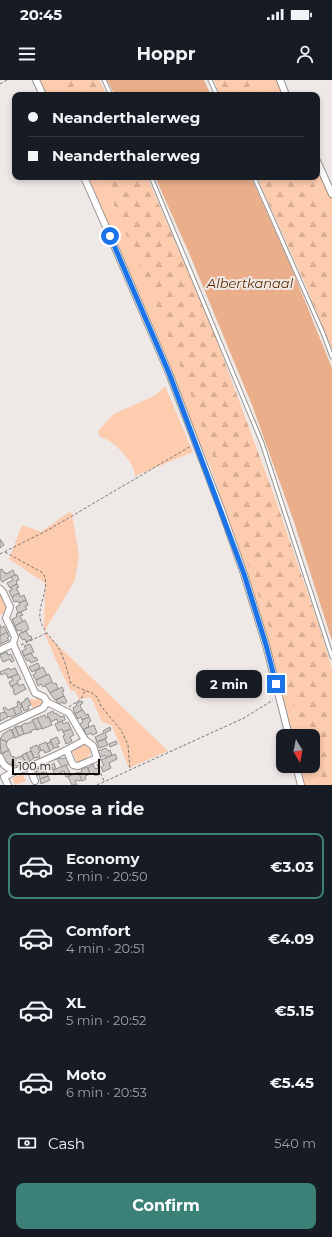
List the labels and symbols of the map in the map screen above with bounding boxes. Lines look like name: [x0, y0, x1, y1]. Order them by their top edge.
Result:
route start: [101, 227, 119, 245]
water label: Albertkanaal: [206, 275, 294, 291]
callout: 2 min: [196, 670, 262, 698]
route end: [267, 675, 285, 693]
north arrow: [276, 729, 320, 773]
scale bar: [12, 757, 100, 776]

